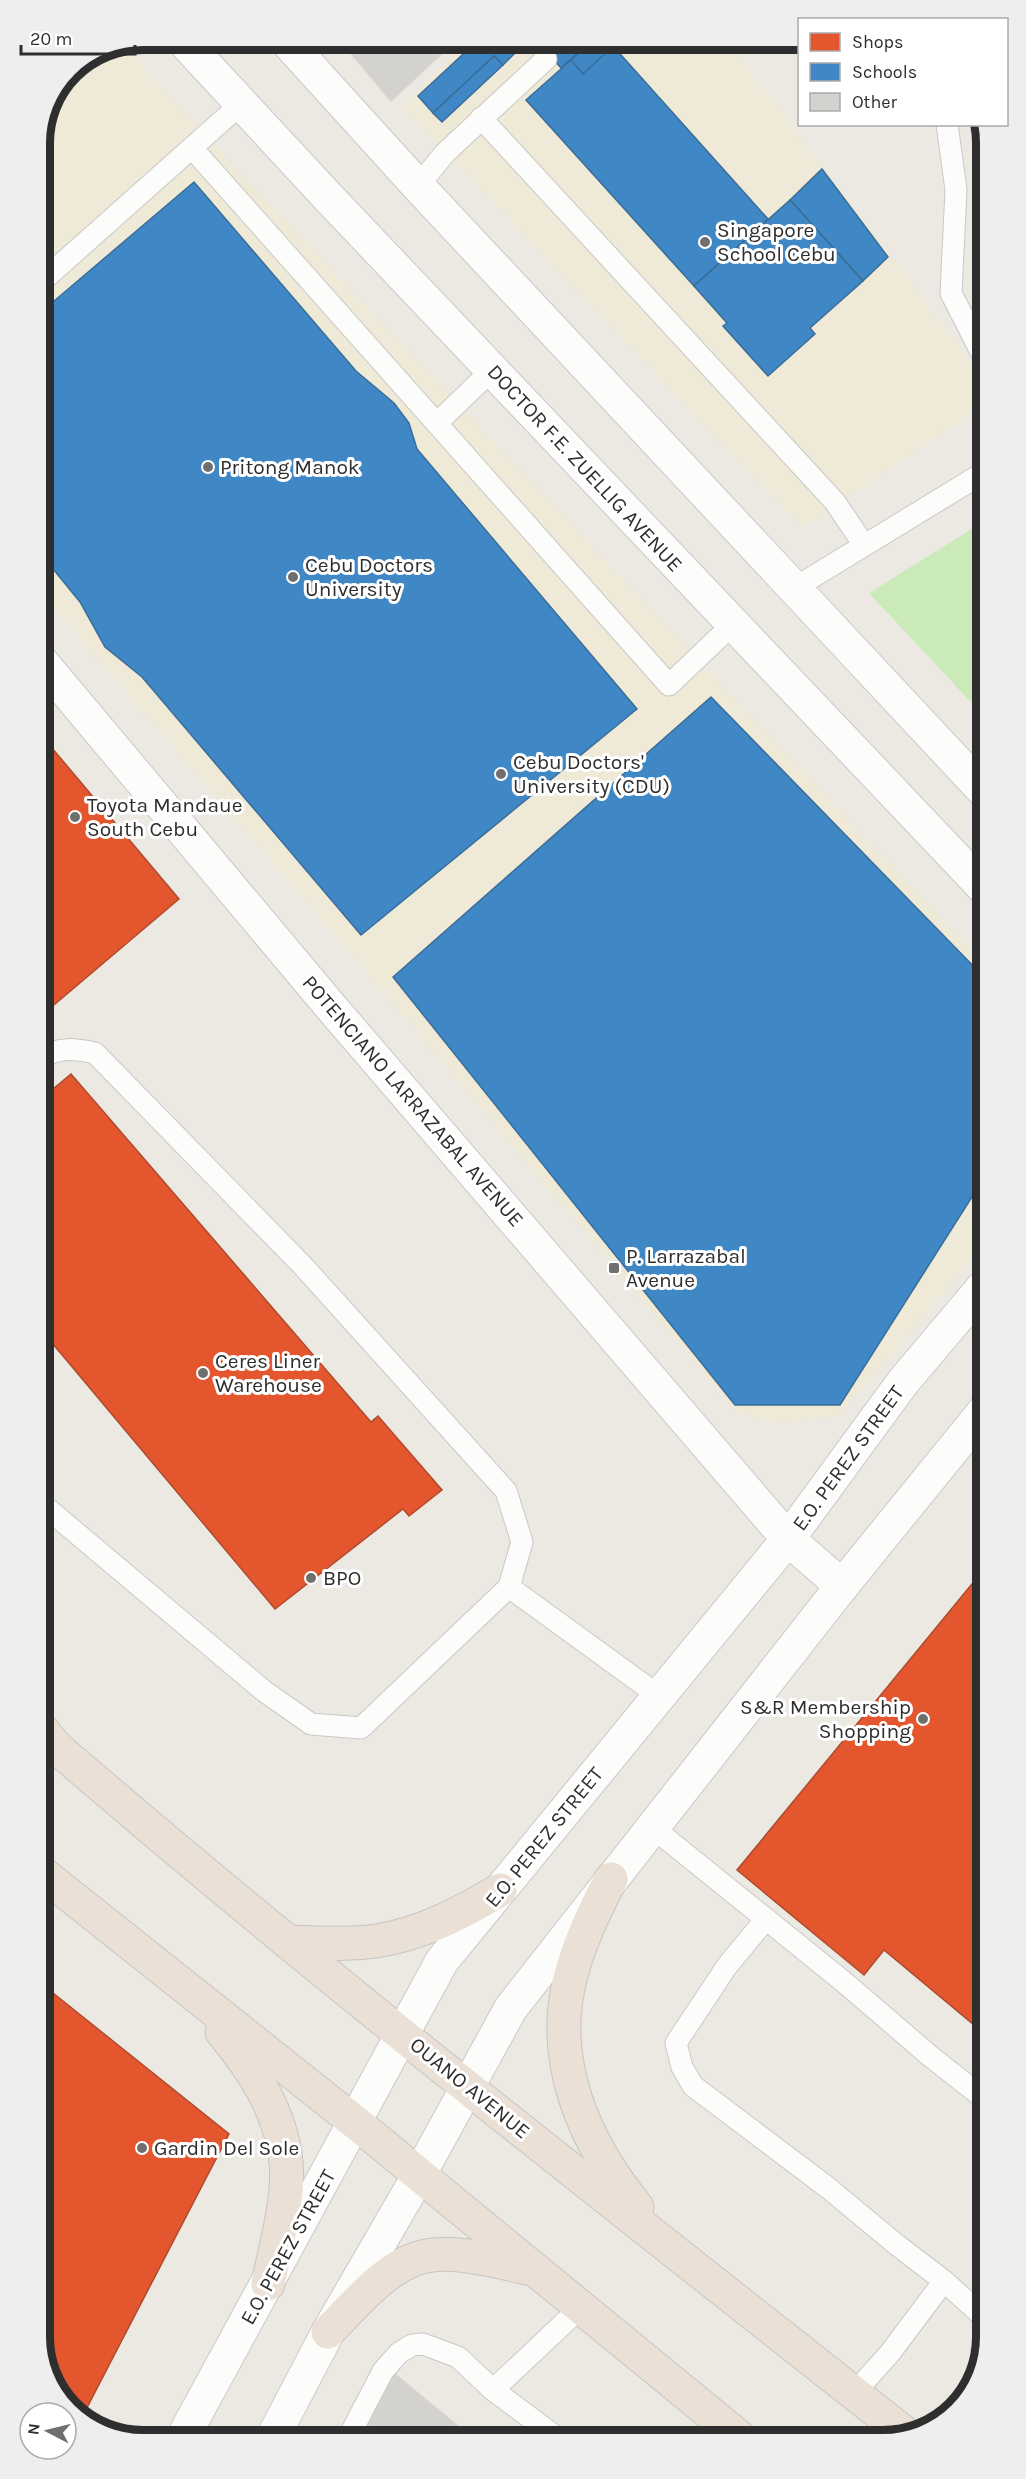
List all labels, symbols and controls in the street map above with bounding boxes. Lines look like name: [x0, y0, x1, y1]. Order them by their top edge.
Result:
scale bar: [21, 18, 135, 56]
legend: [798, 18, 1008, 126]
text: 20 m: [30, 28, 72, 50]
text: Shops: [852, 31, 904, 53]
text: Schools: [852, 61, 917, 83]
text: Other: [852, 91, 897, 113]
place label: Singapore School Cebu: [717, 218, 836, 266]
marker: Singapore School Cebu: [698, 235, 712, 249]
street label: DOCTOR F.E. ZUELLIG AVENUE: [483, 359, 687, 577]
place label: Pritong Manok: [220, 455, 360, 479]
marker: Pritong Manok: [201, 460, 215, 474]
place label: Cebu Doctors University: [305, 553, 433, 601]
marker: Cebu Doctors University: [286, 570, 300, 584]
place label: Cebu Doctors' University (CDU): [513, 750, 670, 798]
marker: Cebu Doctors' University (CDU): [494, 767, 508, 781]
place label: Toyota Mandaue South Cebu: [87, 793, 243, 841]
marker: Toyota Mandaue South Cebu: [68, 810, 82, 824]
street label: POTENCIANO LARRAZABAL AVENUE: [297, 971, 529, 1231]
place label: P. Larrazabal Avenue: [626, 1244, 746, 1292]
marker: P. Larrazabal Avenue: [607, 1261, 621, 1275]
place label: Ceres Liner Warehouse: [215, 1349, 322, 1397]
marker: Ceres Liner Warehouse: [196, 1366, 210, 1380]
street label: E.O. PEREZ STREET: [787, 1380, 909, 1535]
place label: BPO: [323, 1566, 361, 1590]
marker: BPO: [304, 1571, 318, 1585]
place label: S&R Membership Shopping: [740, 1695, 911, 1743]
marker: S&R Membership Shopping: [916, 1712, 930, 1726]
street label: E.O. PEREZ STREET: [480, 1762, 608, 1912]
street label: OUANO AVENUE: [405, 2032, 535, 2144]
place label: Gardin Del Sole: [154, 2136, 299, 2160]
marker: Gardin Del Sole: [135, 2141, 149, 2155]
street label: E.O. PEREZ STREET: [235, 2165, 341, 2329]
north arrow: [18, 2401, 78, 2461]
text: N: [23, 2422, 44, 2436]

